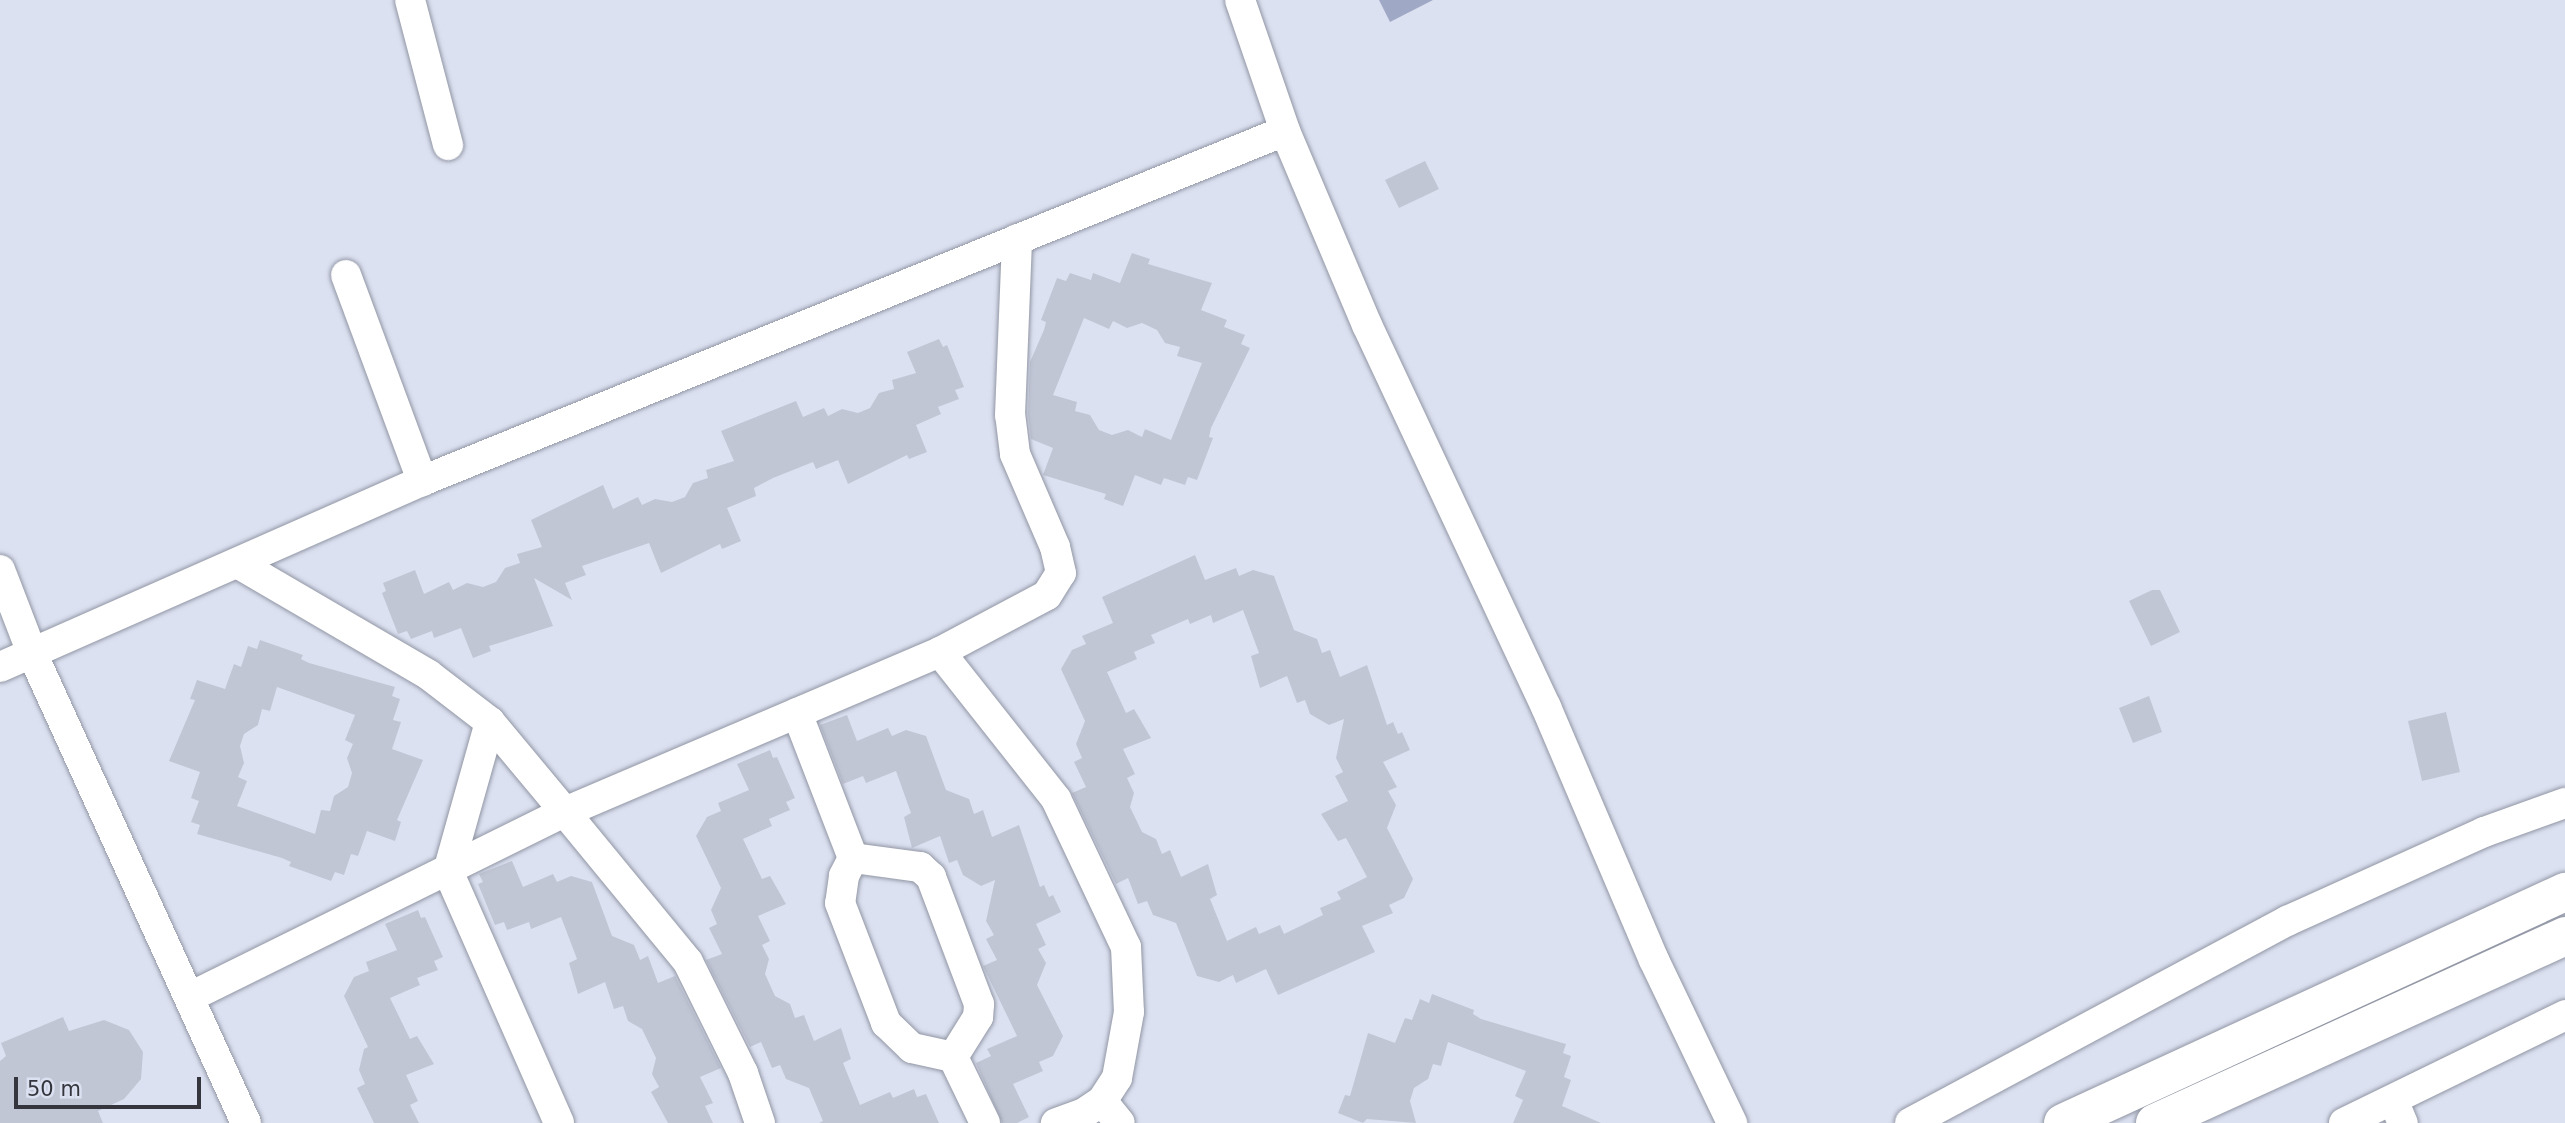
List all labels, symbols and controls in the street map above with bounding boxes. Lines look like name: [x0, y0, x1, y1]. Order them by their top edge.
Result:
scale bar: [18, 1064, 205, 1108]
text: 50 m: [27, 1077, 81, 1101]

